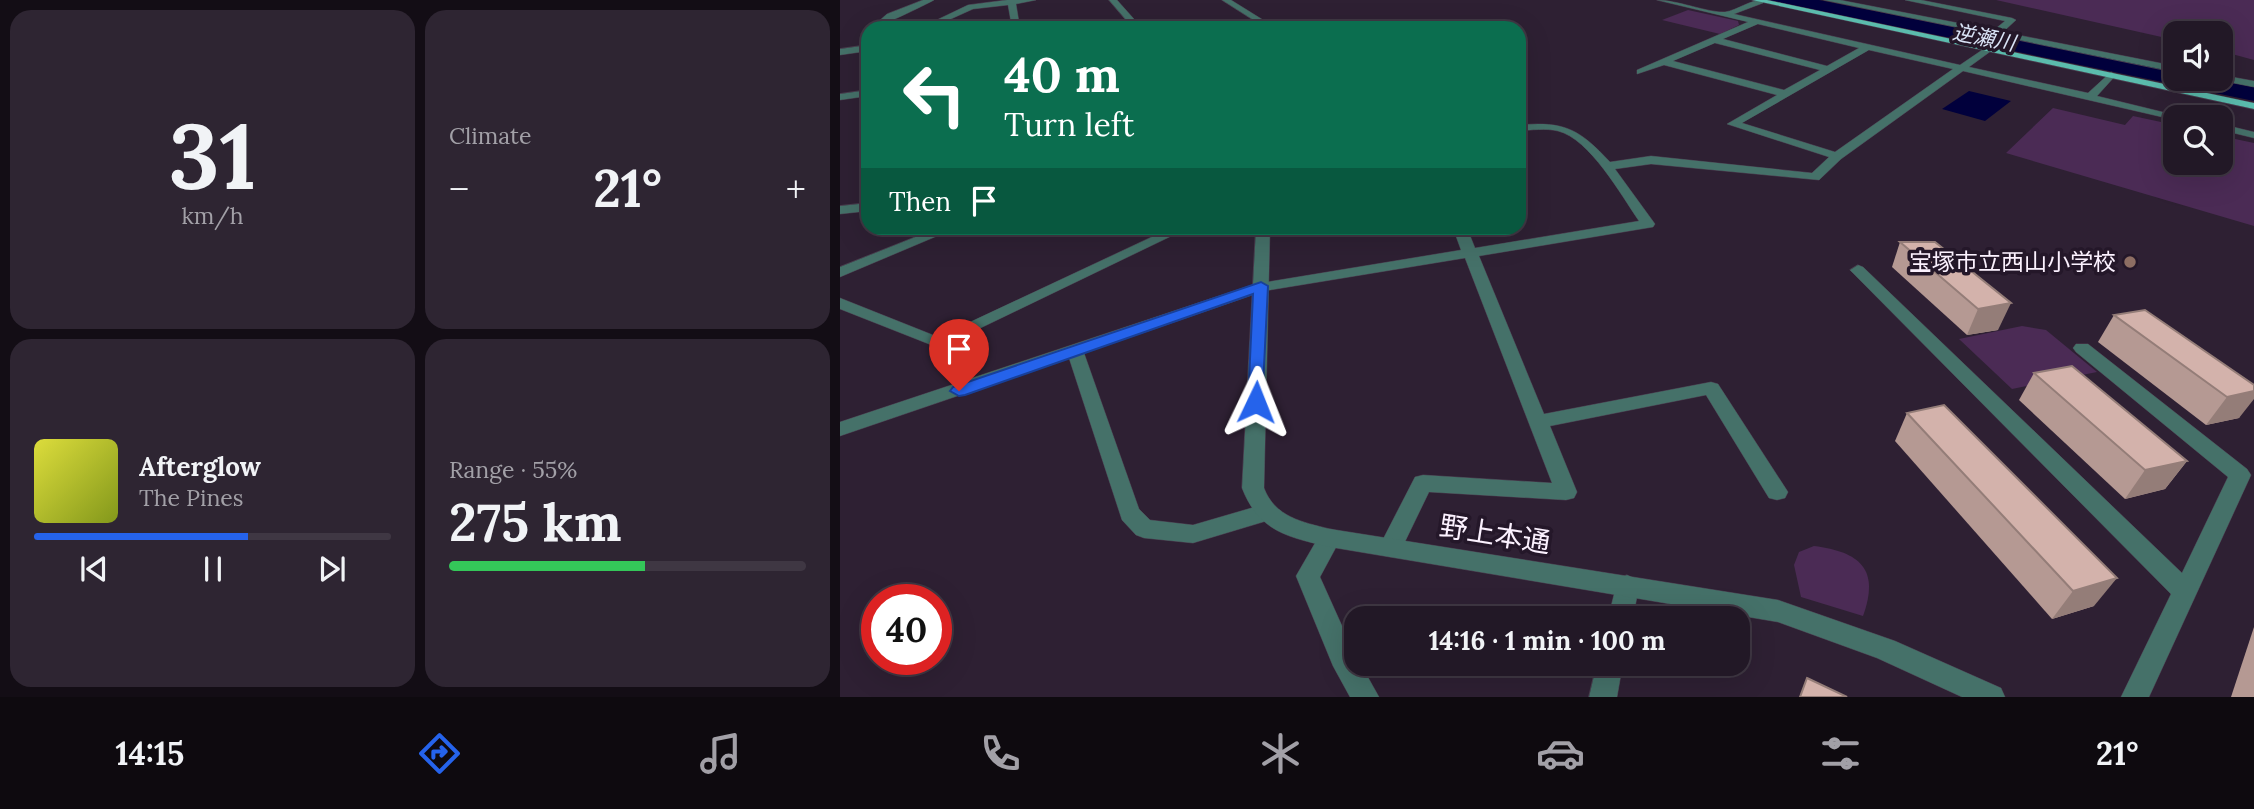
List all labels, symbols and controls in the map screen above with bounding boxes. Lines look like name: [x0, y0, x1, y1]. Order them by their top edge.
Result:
water label: 逆瀬川: [1951, 18, 2020, 57]
map controls: [2163, 21, 2233, 175]
button: sound: [2163, 21, 2233, 91]
text: 40 m: [1004, 43, 1120, 105]
icon: left: [889, 49, 980, 140]
text: 31: [169, 97, 256, 214]
text: Turn left: [1004, 104, 1134, 145]
button: search: [2163, 105, 2233, 175]
text: Climate: [449, 121, 531, 150]
text: 21°: [593, 155, 662, 221]
text: −: [449, 165, 469, 213]
text: +: [786, 165, 806, 213]
icon: arrive: [965, 182, 1003, 220]
text: Then: [889, 185, 951, 218]
text: km/h: [181, 201, 244, 230]
place label: 宝塚市立西山小学校: [1909, 247, 2116, 276]
marker: 宝塚市立西山小学校: [2122, 254, 2138, 270]
pin: [929, 319, 989, 391]
icon: arrive: [940, 330, 978, 368]
position arrow: [1219, 365, 1293, 439]
text: Afterglow: [139, 450, 261, 483]
text: Range · 55%: [449, 455, 577, 484]
text: The Pines: [139, 483, 244, 512]
text: 275 km: [449, 489, 622, 555]
street label: 野上本通: [1437, 507, 1553, 561]
icon: previous: [75, 550, 113, 588]
icon: pause: [194, 550, 232, 588]
icon: next: [313, 550, 351, 588]
speed limit sign: 40: [861, 584, 952, 675]
text: 14:16 · 1 min · 100 m: [1429, 624, 1665, 657]
icon: directions: [415, 729, 464, 778]
icon: music: [696, 729, 745, 778]
icon: phone: [976, 729, 1025, 778]
icon: climate: [1256, 729, 1305, 778]
icon: car: [1536, 729, 1585, 778]
icon: filters: [1816, 729, 1865, 778]
text: 14:15: [116, 733, 184, 774]
text: 21°: [2096, 733, 2138, 774]

